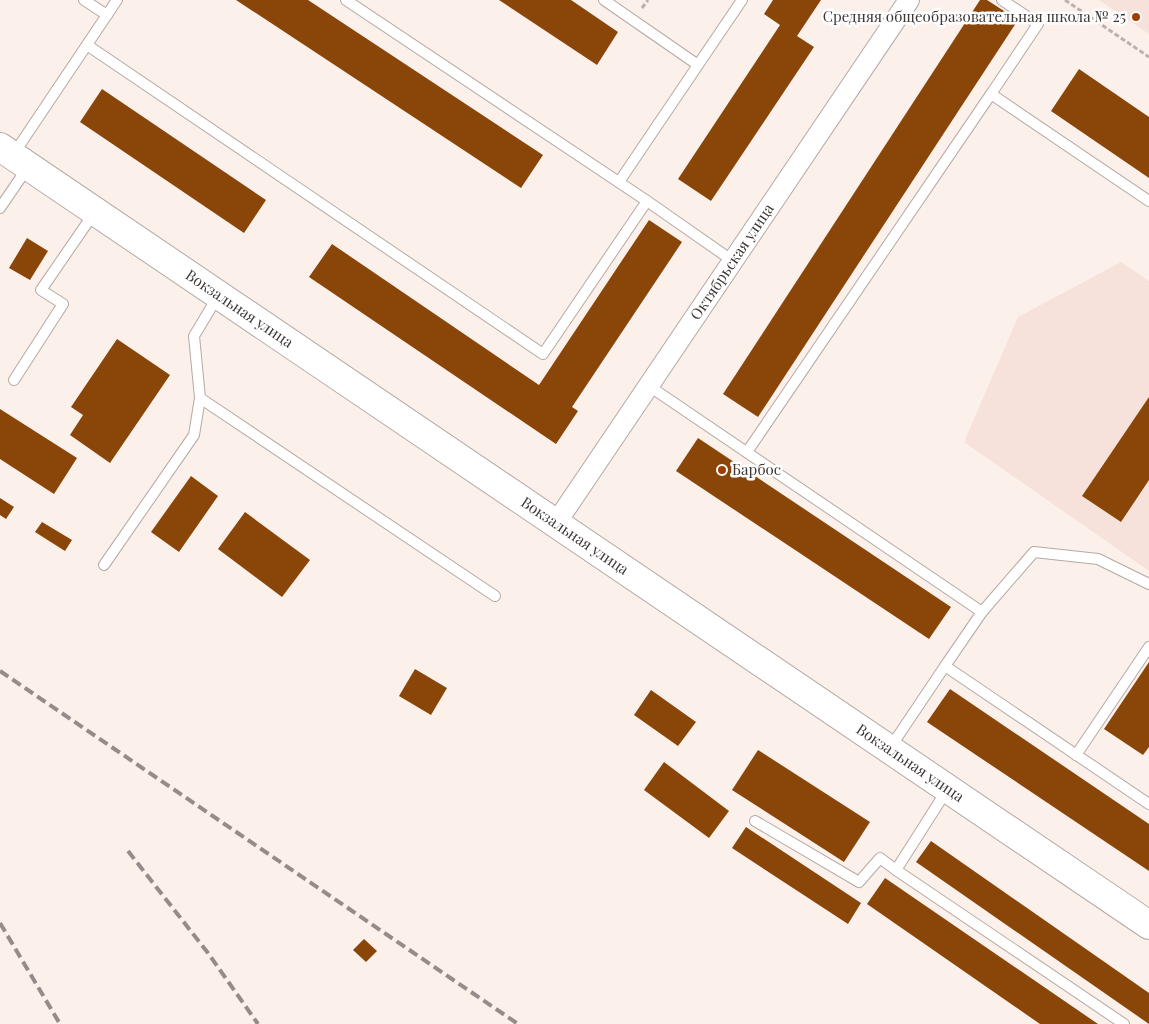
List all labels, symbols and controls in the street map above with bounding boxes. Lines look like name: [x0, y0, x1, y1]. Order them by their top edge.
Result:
place label: Средняя общеобразовательная школа № 25: [823, 6, 1126, 26]
marker: Средняя общеобразовательная школа № 25: [1130, 11, 1142, 23]
street label: Октябрьская улица: [685, 199, 778, 323]
street label: Вокзальная улица: [182, 265, 298, 352]
place label: Барбос: [732, 459, 781, 479]
marker: Барбос: [716, 464, 728, 476]
street label: Вокзальная улица: [517, 492, 633, 579]
street label: Вокзальная улица: [853, 719, 969, 806]

